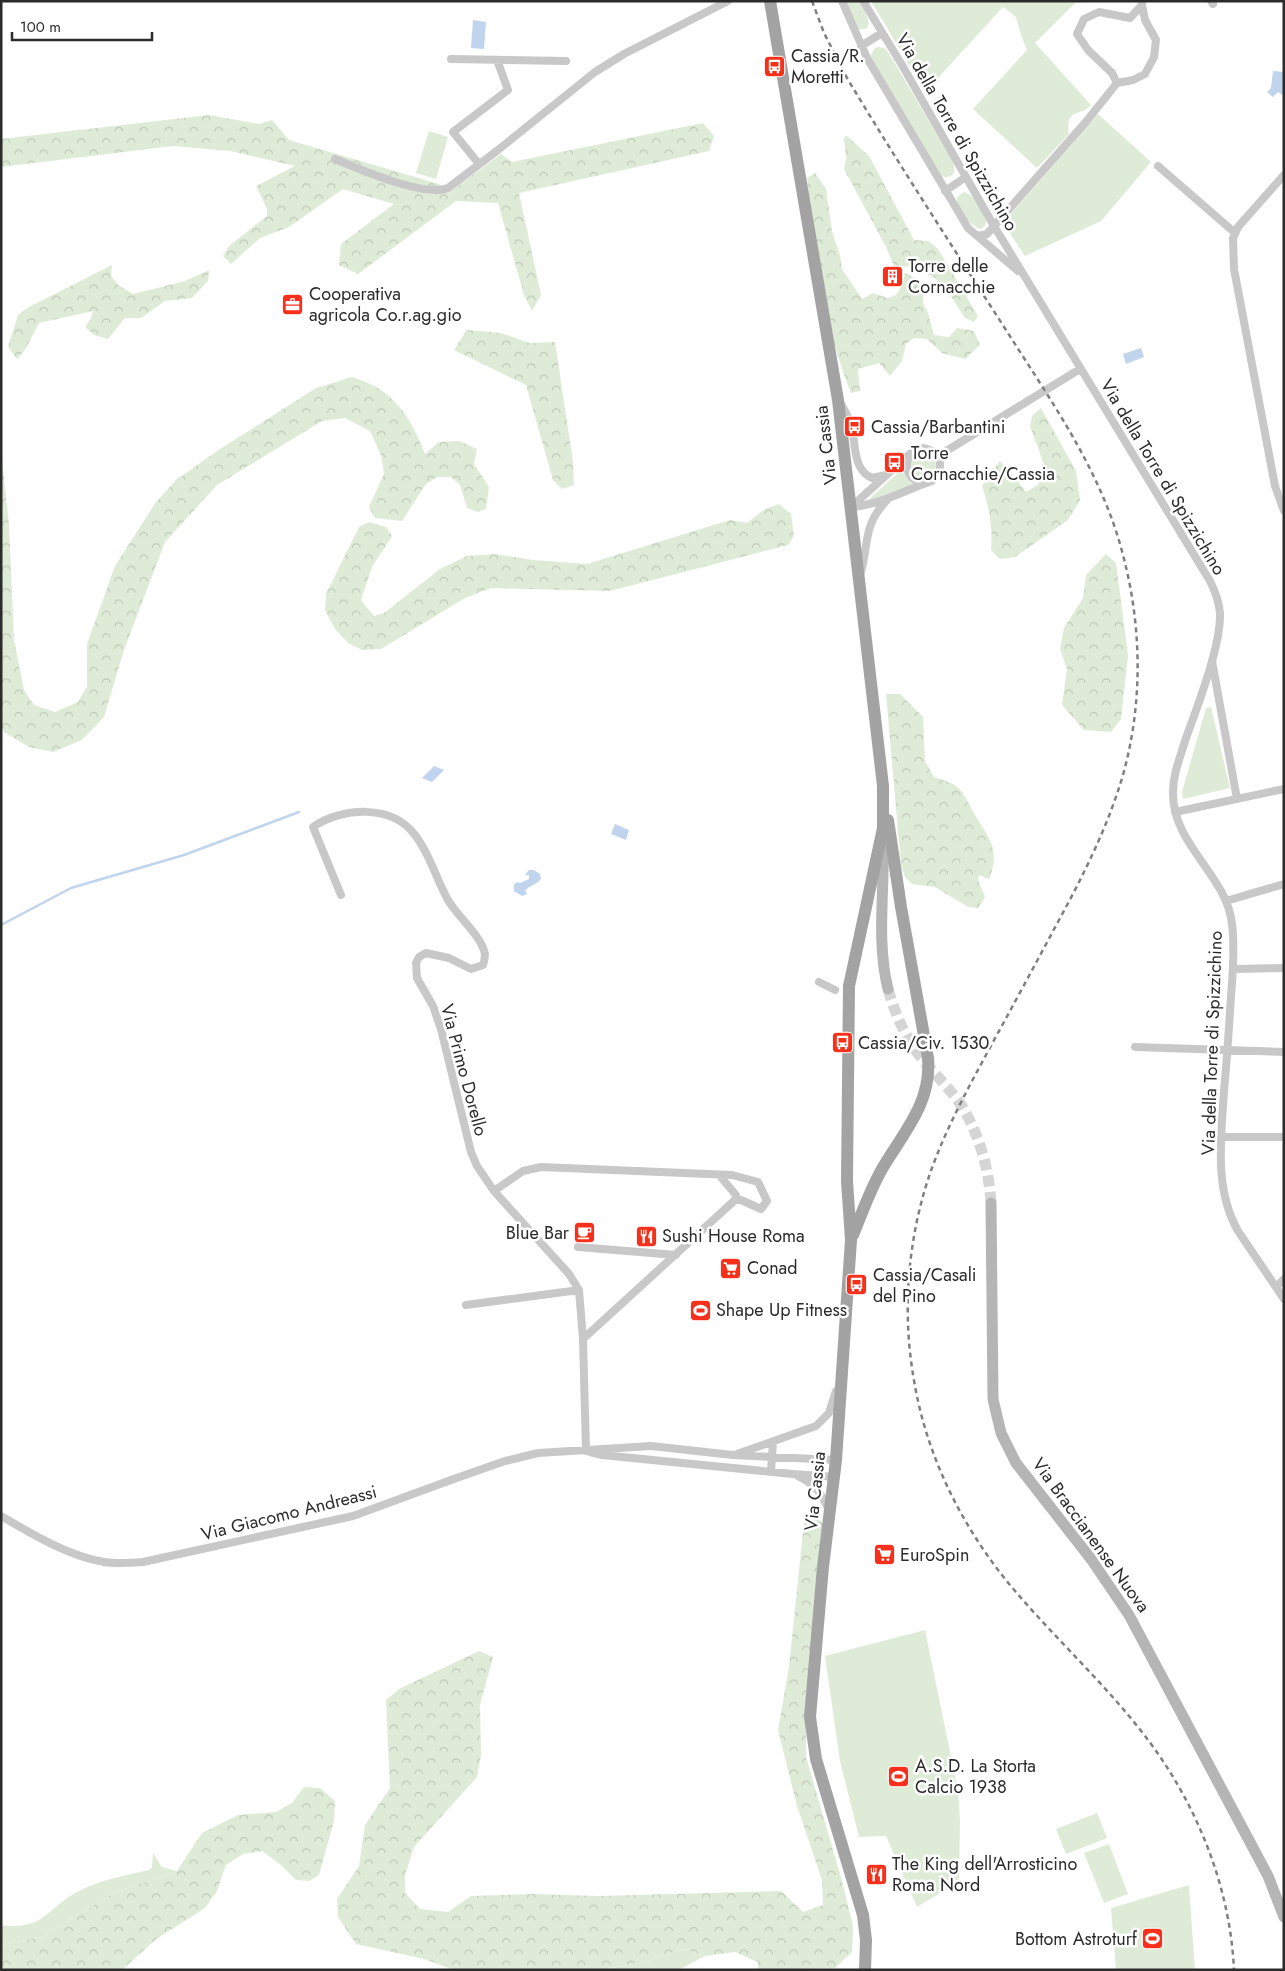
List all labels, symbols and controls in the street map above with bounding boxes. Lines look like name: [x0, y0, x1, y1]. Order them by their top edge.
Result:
scale bar: [12, 10, 152, 42]
text: 100 m: [20, 16, 61, 38]
street label: Via della Torre di Spizzichino: [890, 28, 1024, 236]
place label: Cassia/R. Moretti: [791, 43, 865, 90]
bus stop icon: Cassia/R. Moretti: [763, 54, 787, 78]
place label: Torre delle Cornacchie: [908, 253, 995, 300]
building icon: Torre delle Cornacchie: [880, 264, 904, 288]
place label: Cooperativa agricola Co.r.ag.gio: [309, 281, 462, 328]
office icon: Cooperativa agricola Co.r.ag.gio: [281, 292, 305, 316]
street label: Via della Torre di Spizzichino: [1094, 374, 1232, 580]
street label: Via Cassia: [808, 404, 844, 486]
place label: Cassia/Barbantini: [871, 414, 1005, 440]
bus stop icon: Cassia/Barbantini: [843, 415, 867, 439]
place label: Torre Cornacchie/Cassia: [911, 440, 1055, 487]
bus stop icon: Torre Cornacchie/Cassia: [883, 451, 907, 475]
street label: Via della Torre di Spizzichino: [1195, 930, 1229, 1156]
street label: Via Primo Dorello: [434, 1001, 494, 1139]
place label: Cassia/Civ. 1530: [858, 1030, 990, 1056]
bus stop icon: Cassia/Civ. 1530: [830, 1031, 854, 1055]
place label: Blue Bar: [506, 1220, 570, 1246]
cafe icon: Blue Bar: [573, 1221, 597, 1245]
place label: Sushi House Roma: [662, 1223, 805, 1249]
restaurant icon: Sushi House Roma: [634, 1224, 658, 1248]
place label: Conad: [747, 1255, 798, 1281]
supermarket icon: Conad: [719, 1256, 743, 1280]
place label: Cassia/Casali del Pino: [873, 1262, 977, 1309]
bus stop icon: Cassia/Casali del Pino: [845, 1273, 869, 1297]
place label: Shape Up Fitness: [716, 1297, 847, 1323]
sports icon: Shape Up Fitness: [688, 1298, 712, 1322]
street label: Via Cassia: [798, 1450, 832, 1532]
street label: Via Braccianense Nuova: [1026, 1452, 1156, 1618]
street label: Via Giacomo Andreassi: [198, 1479, 380, 1547]
place label: EuroSpin: [900, 1542, 969, 1568]
supermarket icon: EuroSpin: [872, 1543, 896, 1567]
place label: A.S.D. La Storta Calcio 1938: [915, 1753, 1036, 1800]
sports icon: A.S.D. La Storta Calcio 1938: [887, 1764, 911, 1788]
place label: The King dell'Arrosticino Roma Nord: [892, 1851, 1077, 1898]
restaurant icon: The King dell'Arrosticino Roma Nord: [864, 1862, 888, 1886]
place label: Bottom Astroturf: [1015, 1926, 1138, 1952]
sports icon: Bottom Astroturf: [1141, 1927, 1165, 1951]

